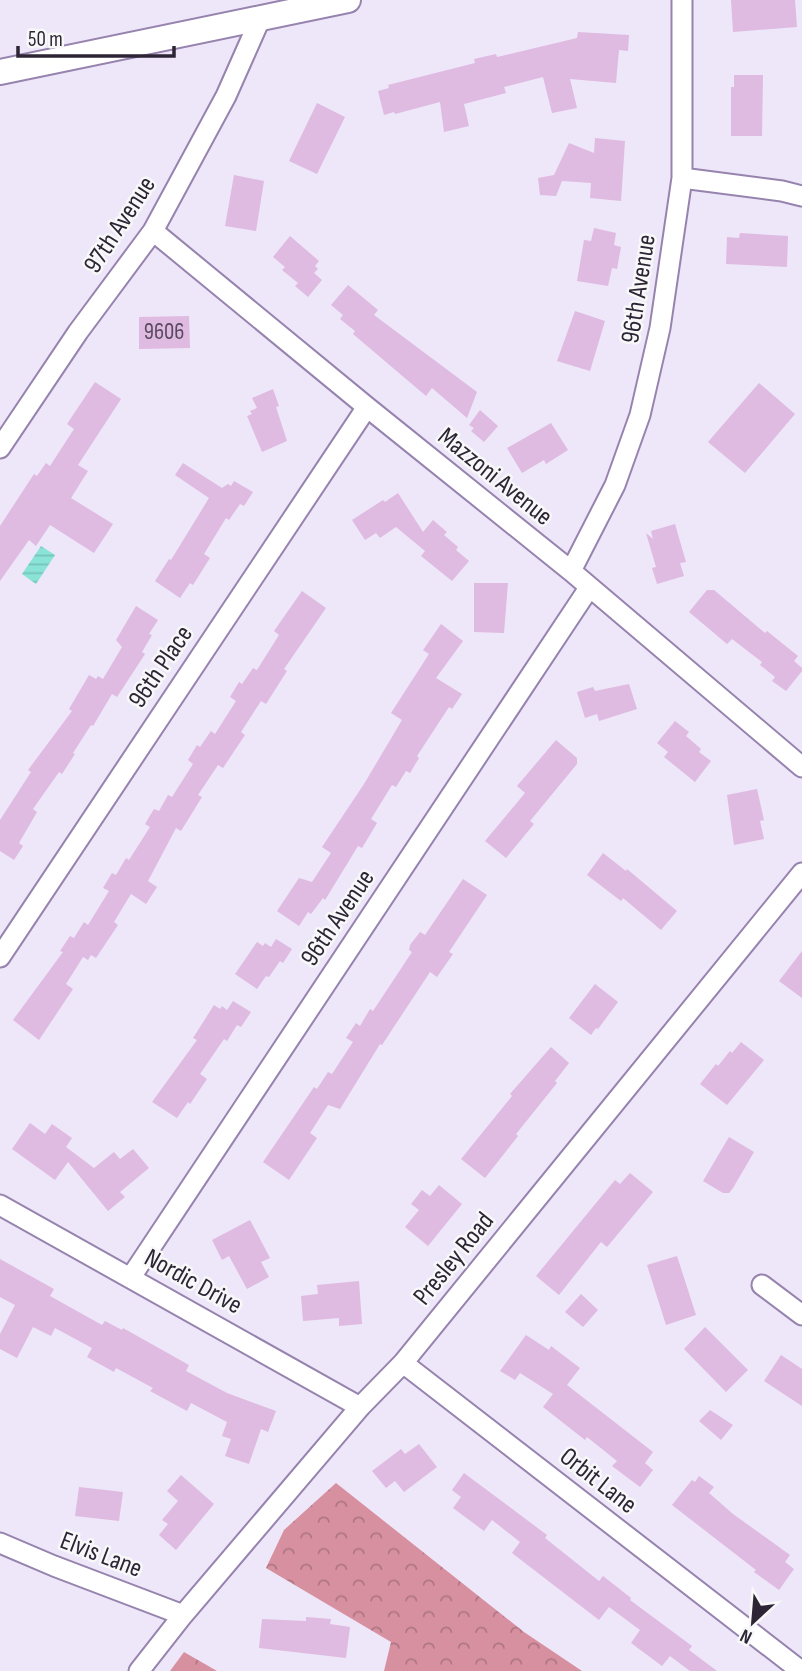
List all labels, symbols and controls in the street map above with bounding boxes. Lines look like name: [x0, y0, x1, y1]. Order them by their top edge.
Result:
scale bar: [18, 14, 173, 58]
text: 50 m: [28, 27, 63, 52]
street label: 97th Avenue: [77, 171, 163, 279]
street label: 96th Avenue: [615, 232, 663, 346]
house number: 9606: [144, 318, 184, 346]
street label: Mazzoni Avenue: [432, 421, 558, 533]
street label: 96th Place: [122, 620, 200, 714]
street label: 96th Avenue: [294, 864, 382, 972]
street label: Presley Road: [407, 1206, 501, 1312]
street label: Nordic Drive: [139, 1243, 247, 1321]
street label: Orbit Lane: [553, 1441, 643, 1521]
street label: Elvis Lane: [56, 1525, 146, 1585]
north arrow: [718, 1587, 788, 1657]
text: N: [737, 1623, 756, 1648]

